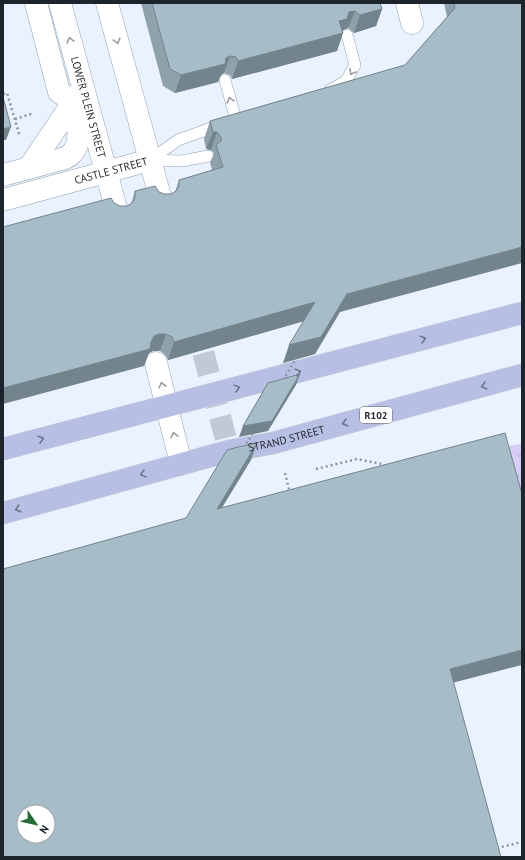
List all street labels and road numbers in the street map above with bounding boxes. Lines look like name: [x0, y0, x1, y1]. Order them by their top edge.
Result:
street label: LOWER PLEIN STREET: [68, 55, 109, 159]
street label: CASTLE STREET: [73, 154, 149, 187]
road number: R102: [360, 407, 392, 423]
street label: STRAND STREET: [247, 422, 326, 454]

